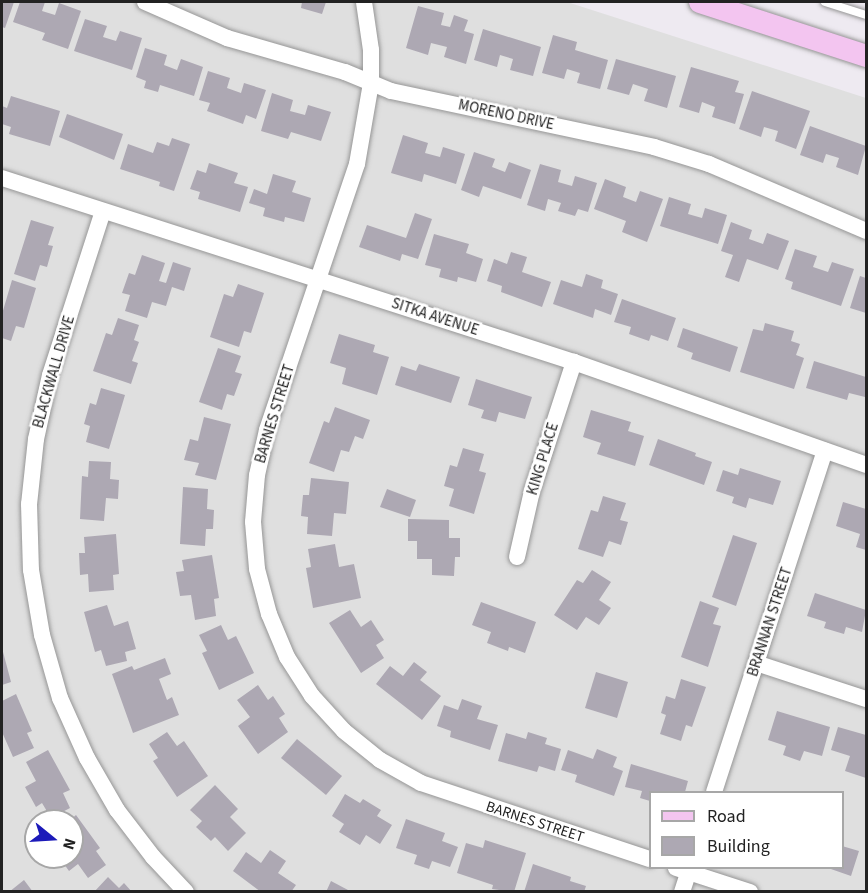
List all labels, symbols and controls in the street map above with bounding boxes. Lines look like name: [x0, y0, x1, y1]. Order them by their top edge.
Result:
street label: MORENO DRIVE: [457, 96, 555, 134]
street label: SITKA AVENUE: [389, 294, 481, 340]
street label: BLACKWALL DRIVE: [29, 314, 79, 430]
street label: BARNES STREET: [251, 362, 299, 466]
street label: KING PLACE: [523, 421, 563, 497]
street label: BRANNAN STREET: [744, 565, 796, 679]
legend: [649, 791, 844, 869]
street label: BARNES STREET: [484, 798, 586, 846]
text: Road: [707, 804, 746, 829]
north arrow: [24, 809, 84, 869]
text: Building: [707, 834, 770, 859]
text: N: [57, 835, 81, 852]

